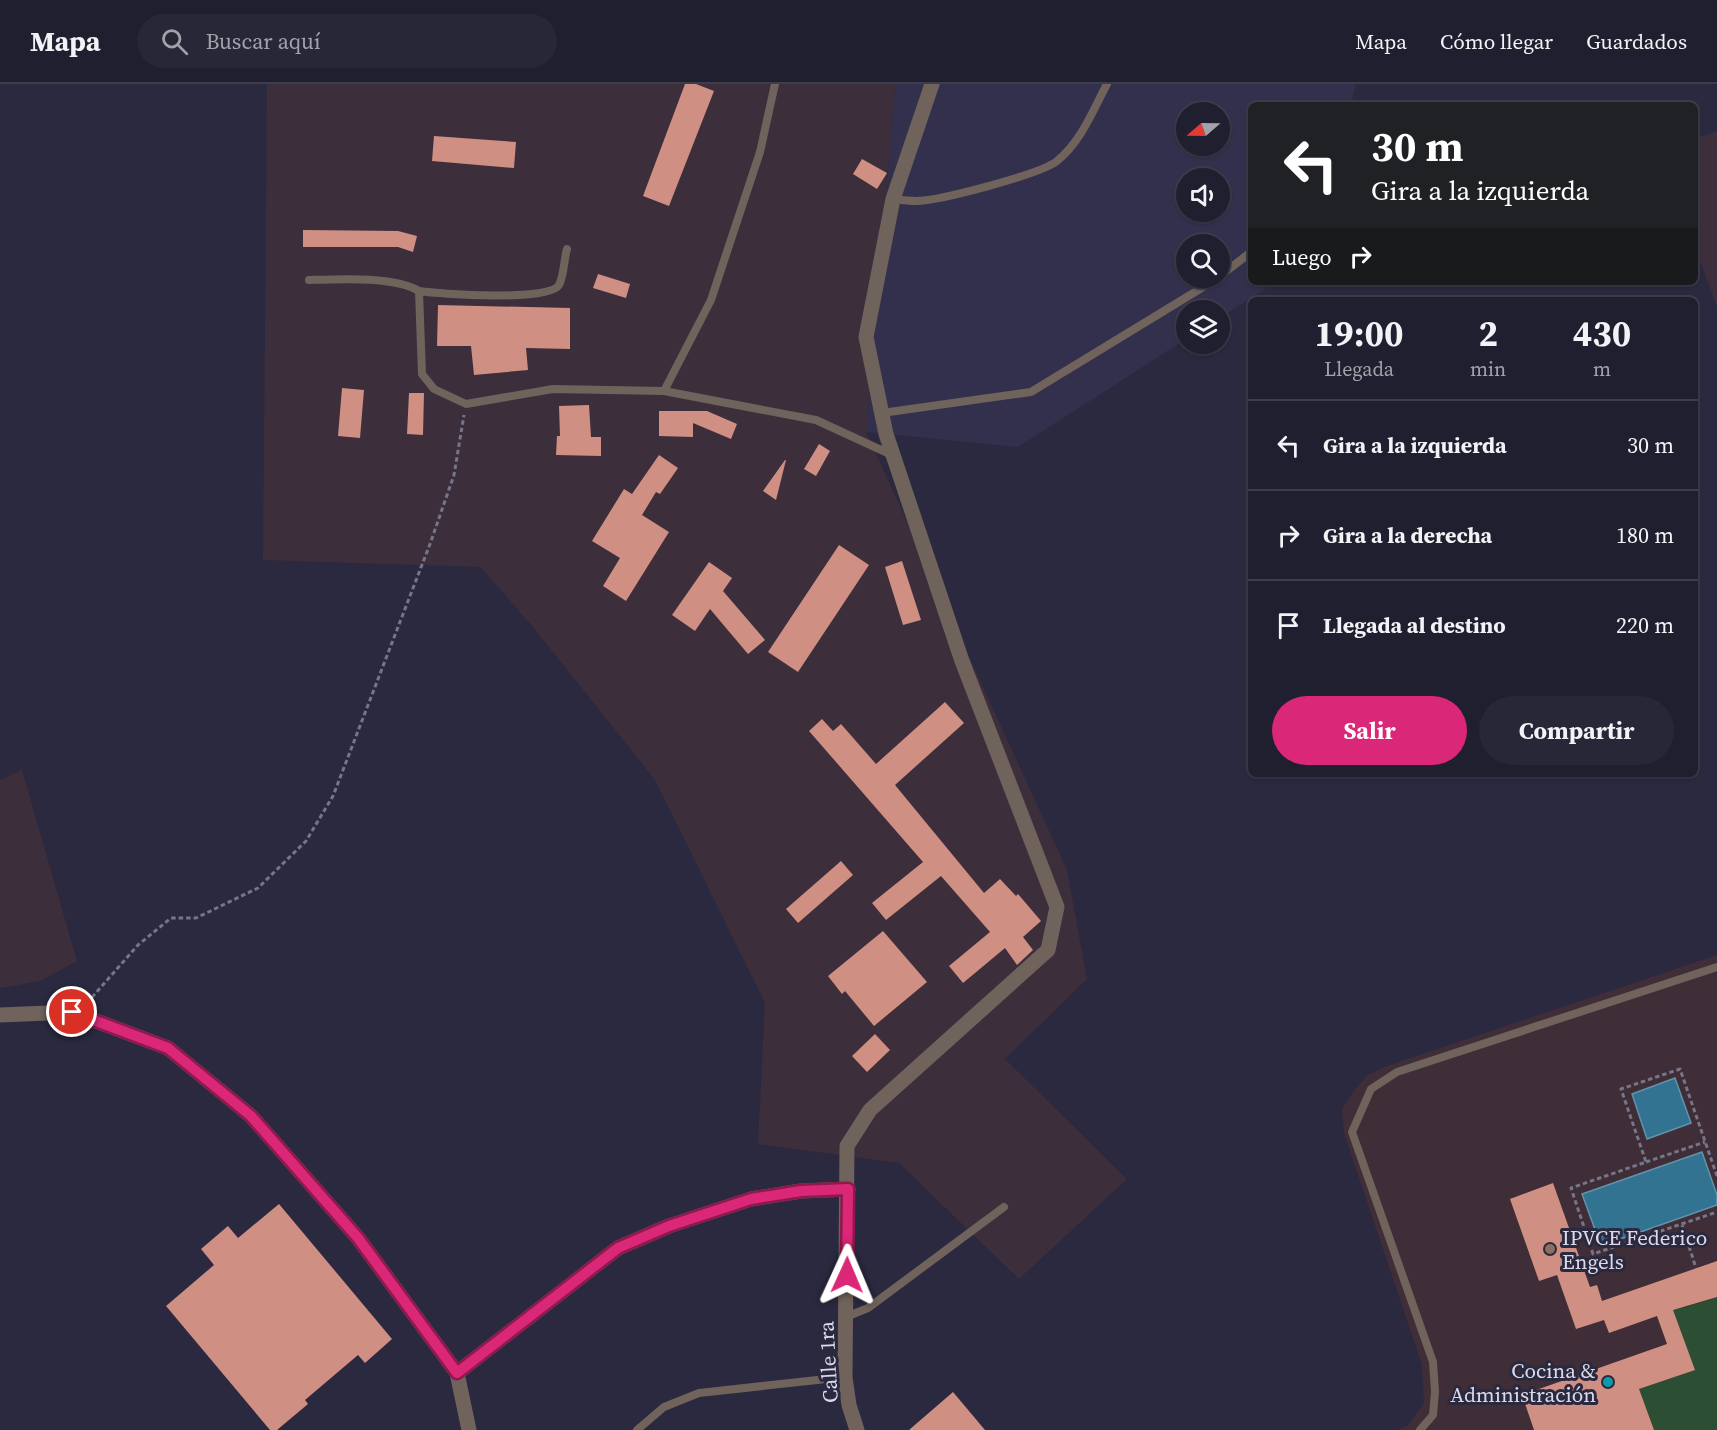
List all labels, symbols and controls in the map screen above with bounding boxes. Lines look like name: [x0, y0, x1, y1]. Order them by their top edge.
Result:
search box: [137, 14, 557, 68]
text: Mapa: [30, 22, 101, 60]
icon: search: [158, 25, 191, 58]
text: Buscar aquí: [206, 26, 321, 56]
text: Mapa: [1355, 27, 1407, 56]
text: Cómo llegar: [1440, 27, 1553, 56]
text: Guardados: [1586, 27, 1687, 56]
north arrow: [1176, 102, 1230, 156]
map controls: [1176, 102, 1230, 354]
text: 30 m: [1371, 117, 1464, 175]
icon: left: [1272, 126, 1350, 204]
button: sound: [1176, 168, 1230, 222]
text: Gira a la izquierda: [1371, 172, 1589, 209]
button: search: [1176, 234, 1230, 288]
icon: right: [1344, 240, 1377, 273]
text: Luego: [1272, 242, 1332, 272]
button: layers: [1176, 300, 1230, 354]
text: 19:00: [1315, 309, 1403, 358]
text: 2: [1478, 309, 1498, 358]
text: 430: [1573, 309, 1631, 358]
text: Llegada: [1324, 355, 1394, 383]
text: min: [1470, 355, 1506, 383]
text: m: [1593, 355, 1611, 383]
icon: left: [1272, 429, 1305, 462]
text: Gira a la izquierda: [1323, 430, 1507, 460]
text: 30 m: [1627, 430, 1674, 460]
icon: right: [1272, 519, 1305, 552]
text: Gira a la derecha: [1323, 520, 1492, 550]
text: 180 m: [1616, 520, 1674, 550]
icon: arrive: [1272, 609, 1305, 642]
text: Llegada al destino: [1323, 610, 1506, 640]
text: 220 m: [1616, 610, 1674, 640]
button: Salir: [1272, 696, 1467, 765]
button: Compartir: [1479, 696, 1674, 765]
pin: [46, 986, 97, 1037]
icon: arrive: [55, 995, 88, 1028]
place label: IPVCE Federico Engels: [1562, 1223, 1707, 1276]
marker: IPVCE Federico Engels: [1543, 1242, 1557, 1256]
position arrow: [815, 1243, 879, 1307]
street label: Calle 1ra: [811, 1320, 845, 1404]
place label: Cocina & Administración: [1450, 1356, 1596, 1409]
marker: Cocina & Administración: [1601, 1375, 1615, 1389]

